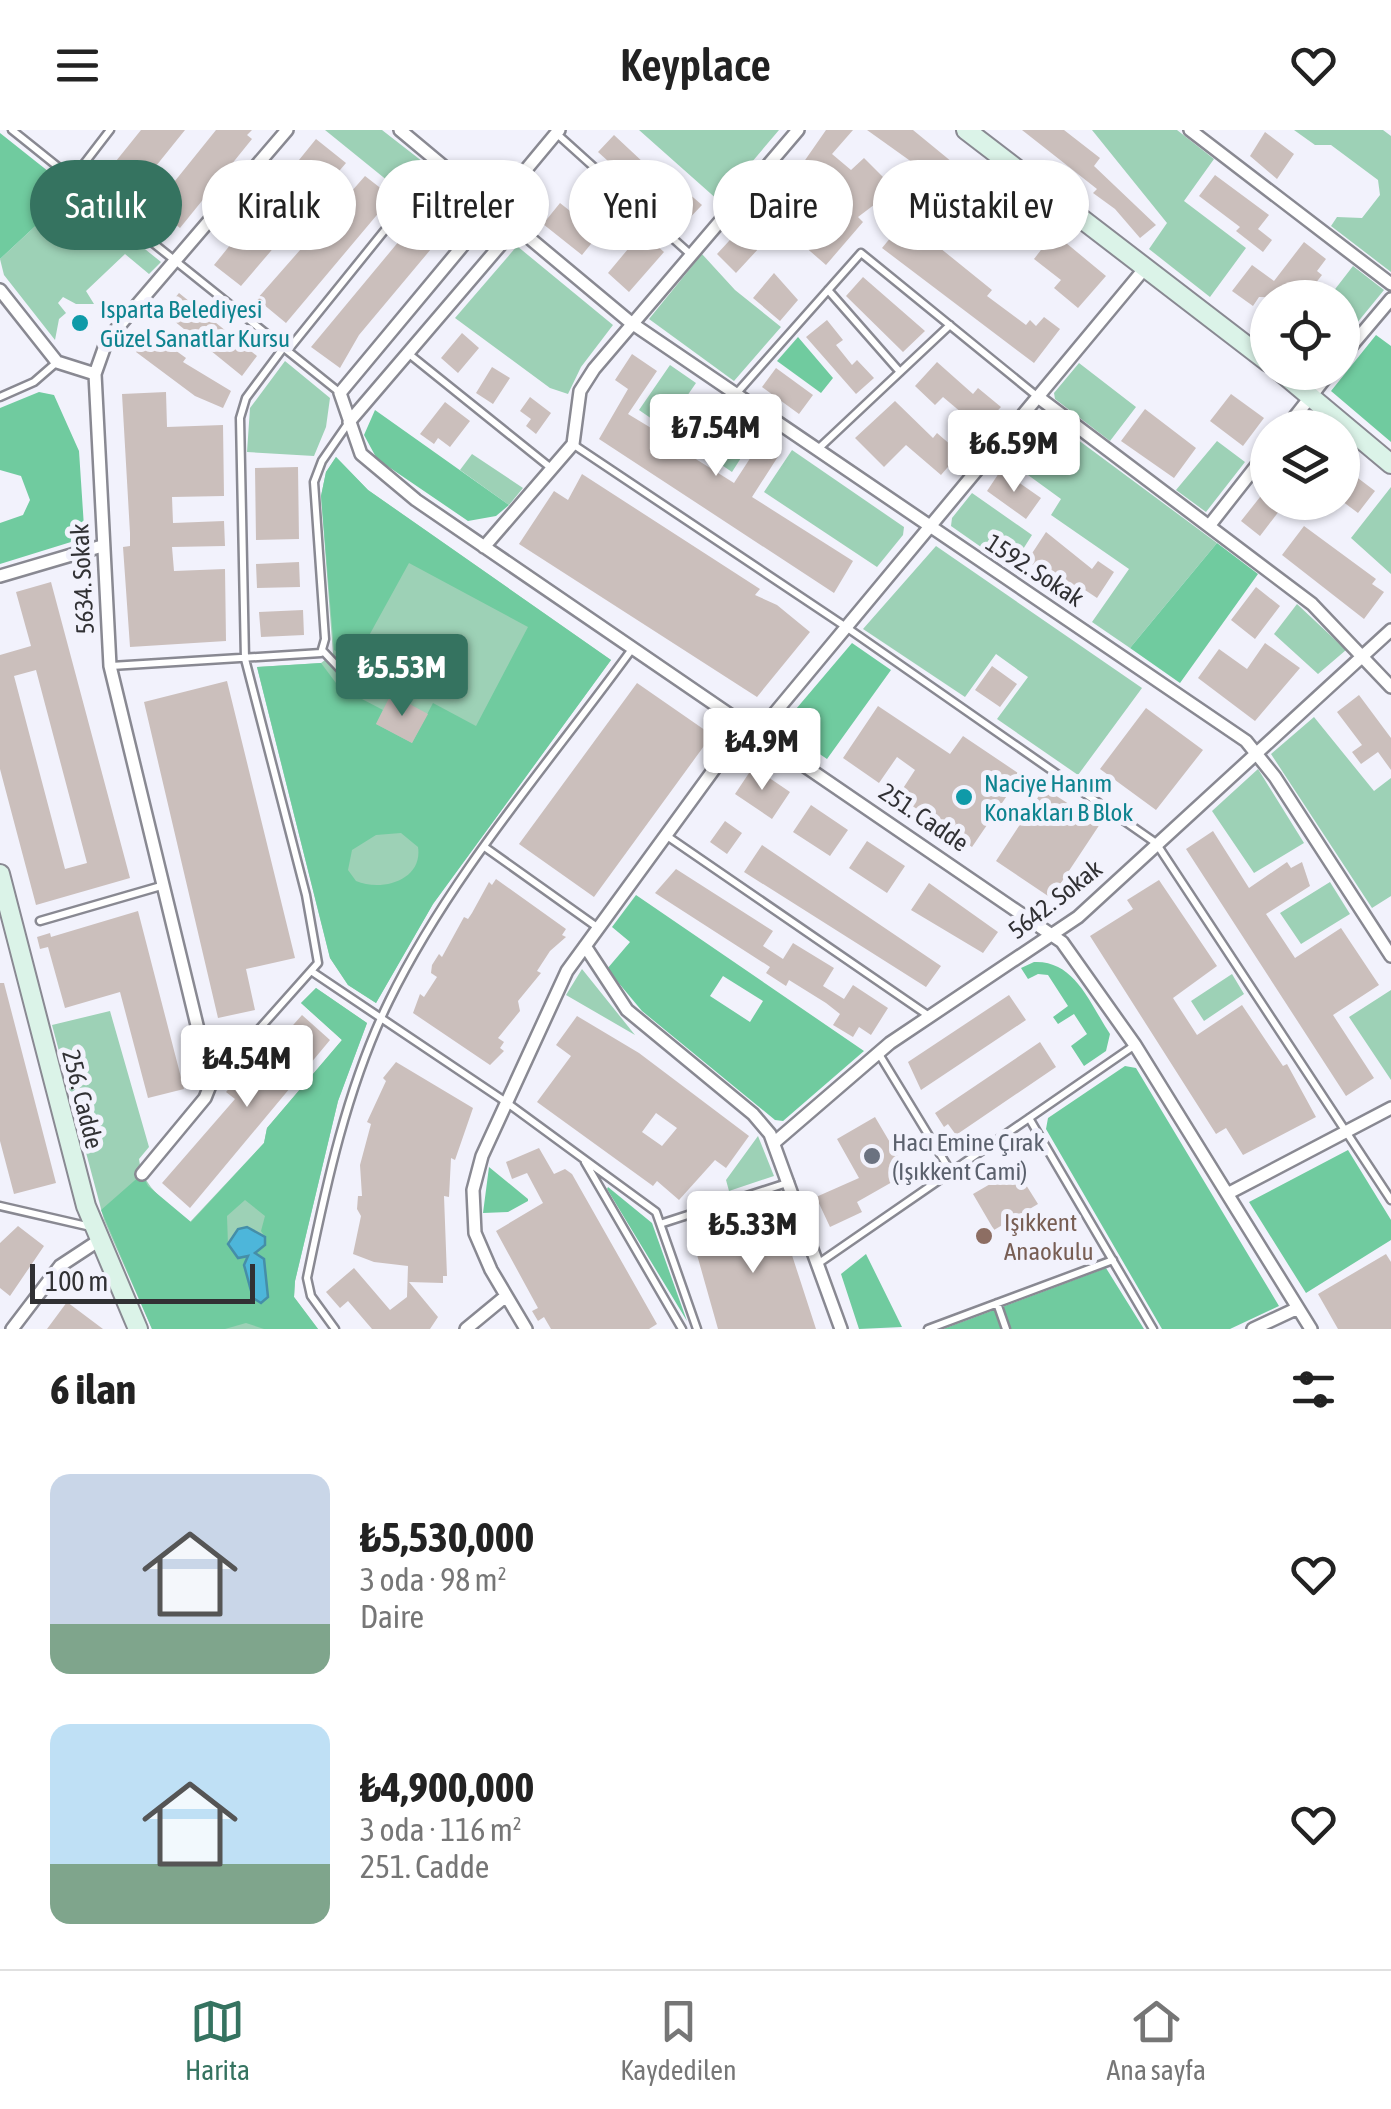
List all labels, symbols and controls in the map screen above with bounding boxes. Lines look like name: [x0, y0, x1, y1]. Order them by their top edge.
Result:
icon: menu: [50, 38, 105, 93]
icon: heart: [1286, 38, 1341, 93]
text: Keyplace: [620, 39, 771, 91]
chip: Satılık: [30, 160, 182, 250]
chip: Kiralık: [202, 160, 356, 250]
chip: Filtreler: [376, 160, 549, 250]
chip: Yeni: [569, 160, 693, 250]
chip: Daire: [713, 160, 853, 250]
chip: Müstakil ev: [873, 160, 1089, 250]
map controls: [1250, 280, 1360, 520]
button: locate: [1250, 280, 1360, 390]
place label: Isparta Belediyesi Güzel Sanatlar Kursu: [100, 295, 290, 352]
marker: Isparta Belediyesi Güzel Sanatlar Kursu: [69, 312, 91, 334]
pin: ₺7.54M: [635, 394, 797, 479]
text: ₺7.54M: [672, 408, 760, 445]
pin: ₺6.59M: [933, 410, 1095, 495]
button: layers: [1250, 410, 1360, 520]
text: ₺6.59M: [970, 424, 1058, 461]
street label: 5634. Sokak: [65, 523, 99, 635]
street label: 1592. Sokak: [981, 528, 1089, 612]
pin: ₺5.53M: [321, 634, 483, 719]
text: ₺5.53M: [358, 648, 446, 685]
pin: ₺4.9M: [692, 708, 832, 793]
text: ₺4.9M: [725, 722, 799, 759]
place label: Naciye Hanım Konakları B Blok: [984, 769, 1133, 826]
street label: 251. Cadde: [874, 777, 974, 857]
marker: Naciye Hanım Konakları B Blok: [953, 786, 975, 808]
street label: 5642. Sokak: [1003, 854, 1107, 944]
pin: ₺4.54M: [166, 1025, 328, 1110]
text: ₺4.54M: [203, 1039, 291, 1076]
street label: 256. Cadde: [57, 1047, 109, 1151]
place label: Hacı Emine Çırak (Işıkkent Cami): [892, 1128, 1044, 1185]
marker: Hacı Emine Çırak (Işıkkent Cami): [861, 1145, 883, 1167]
pin: ₺5.33M: [672, 1191, 834, 1276]
text: ₺5.33M: [709, 1205, 797, 1242]
place label: Işıkkent Anaokulu: [1004, 1208, 1094, 1265]
marker: Işıkkent Anaokulu: [973, 1225, 995, 1247]
scale bar: [30, 1259, 255, 1304]
text: 100 m: [45, 1265, 108, 1297]
icon: filters: [1286, 1362, 1341, 1417]
text: 6 ilan: [50, 1365, 136, 1413]
text: ₺5,530,000: [360, 1513, 534, 1561]
icon: home: [130, 1514, 250, 1634]
icon: heart: [1286, 1547, 1341, 1602]
text: 3 oda · 98 m²: [360, 1561, 507, 1598]
text: Daire: [360, 1598, 424, 1635]
text: ₺4,900,000: [360, 1763, 534, 1811]
icon: home: [130, 1764, 250, 1884]
icon: heart: [1286, 1797, 1341, 1852]
text: 3 oda · 116 m²: [360, 1811, 522, 1848]
text: 251. Cadde: [360, 1848, 489, 1885]
tab: Harita: [185, 1994, 250, 2086]
tab: Kaydedilen: [620, 1994, 737, 2086]
tab: Ana sayfa: [1107, 1994, 1206, 2086]

